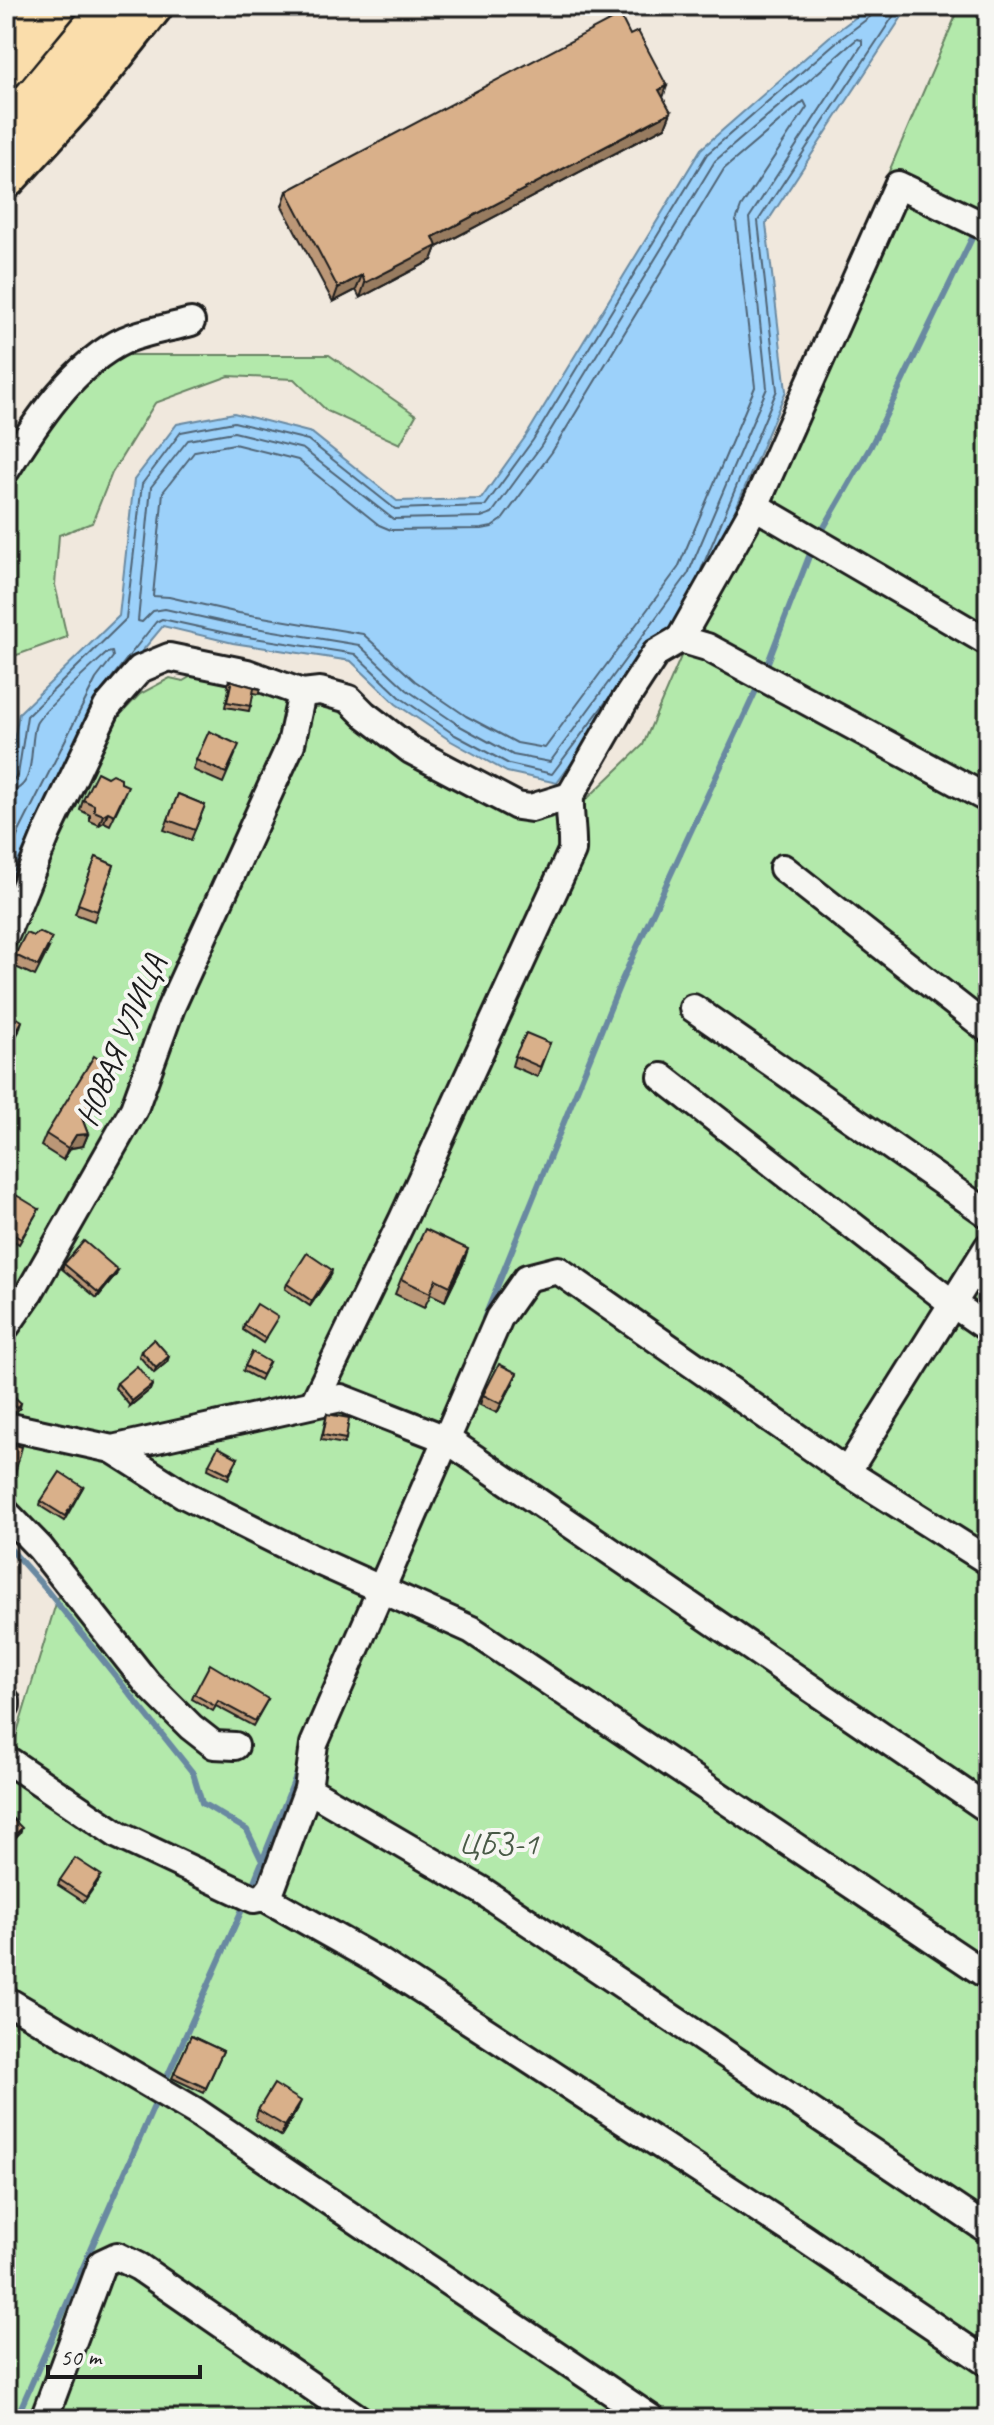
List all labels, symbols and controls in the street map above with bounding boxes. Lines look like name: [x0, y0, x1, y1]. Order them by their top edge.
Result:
street label: НОВАЯ УЛИЦА: [66, 948, 175, 1132]
park label: ЦБЗ-1: [458, 1823, 539, 1864]
scale bar: [48, 2329, 200, 2379]
text: 50 m: [60, 2342, 103, 2372]

